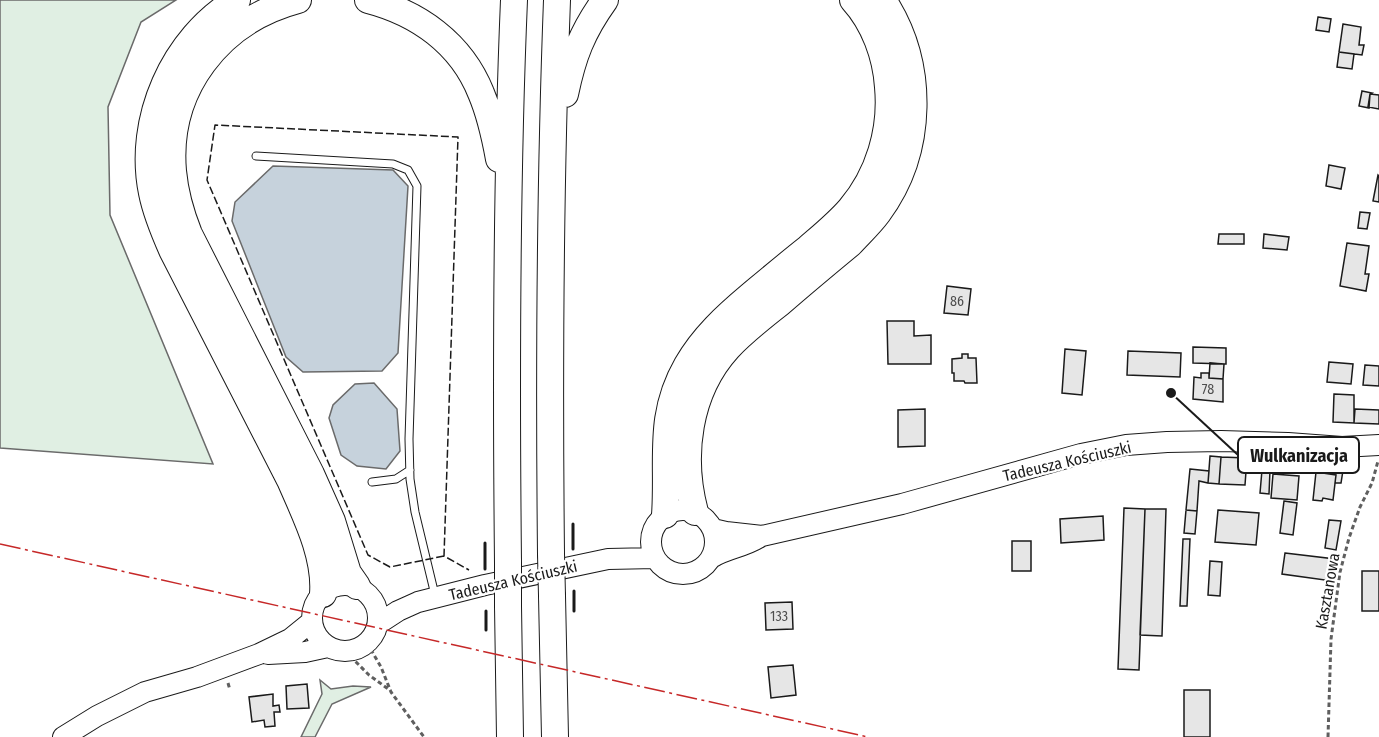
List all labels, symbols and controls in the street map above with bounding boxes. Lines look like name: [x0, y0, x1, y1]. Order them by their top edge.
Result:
house number: 86: [950, 293, 964, 310]
house number: 78: [1202, 381, 1214, 398]
street label: Tadeusza Kościuszki: [1001, 437, 1133, 486]
callout: Wulkanizacja: [1238, 437, 1359, 473]
text: Wulkanizacja: [1250, 445, 1348, 467]
street label: Kasztanowa: [1311, 551, 1344, 631]
street label: Tadeusza Kościuszki: [447, 556, 579, 605]
house number: 133: [770, 608, 788, 625]

